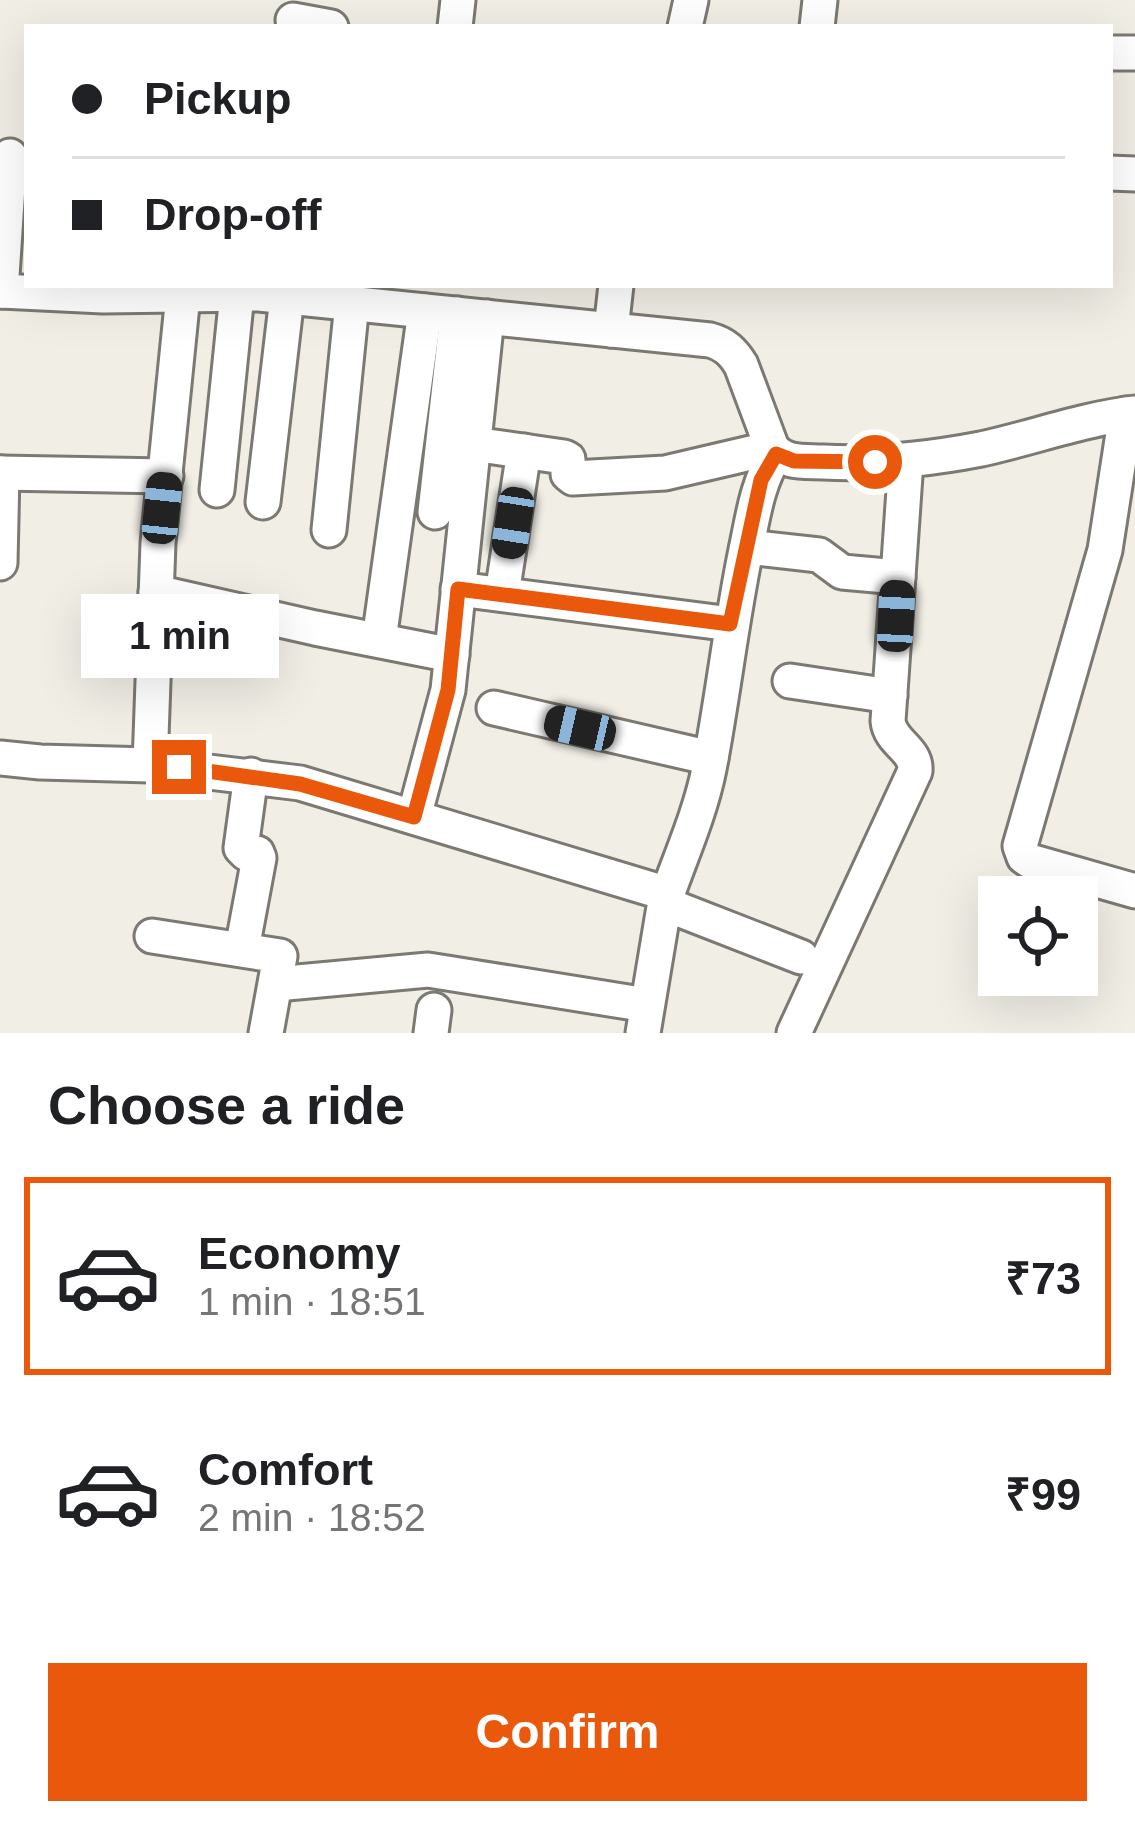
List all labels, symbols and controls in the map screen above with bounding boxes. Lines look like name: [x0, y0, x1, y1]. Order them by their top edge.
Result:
text: Pickup: [144, 73, 292, 124]
text: Drop-off: [144, 189, 321, 240]
route start: [848, 435, 902, 489]
car: [140, 470, 184, 546]
car: [490, 485, 536, 561]
car: [876, 579, 916, 653]
callout: 1 min: [80, 593, 278, 677]
text: 1 min: [129, 614, 231, 657]
car: [541, 702, 619, 754]
route end: [152, 740, 206, 794]
map controls: [978, 876, 1098, 996]
button: locate: [978, 876, 1098, 996]
text: Choose a ride: [48, 1075, 405, 1135]
icon: car: [54, 1222, 162, 1330]
text: Economy: [198, 1228, 401, 1279]
text: ₹73: [1005, 1253, 1081, 1304]
text: 1 min · 18:51: [198, 1280, 426, 1323]
icon: car: [54, 1438, 162, 1546]
text: Comfort: [198, 1444, 373, 1495]
text: ₹99: [1005, 1469, 1081, 1520]
text: 2 min · 18:52: [198, 1496, 426, 1539]
button: Confirm: [48, 1663, 1087, 1801]

